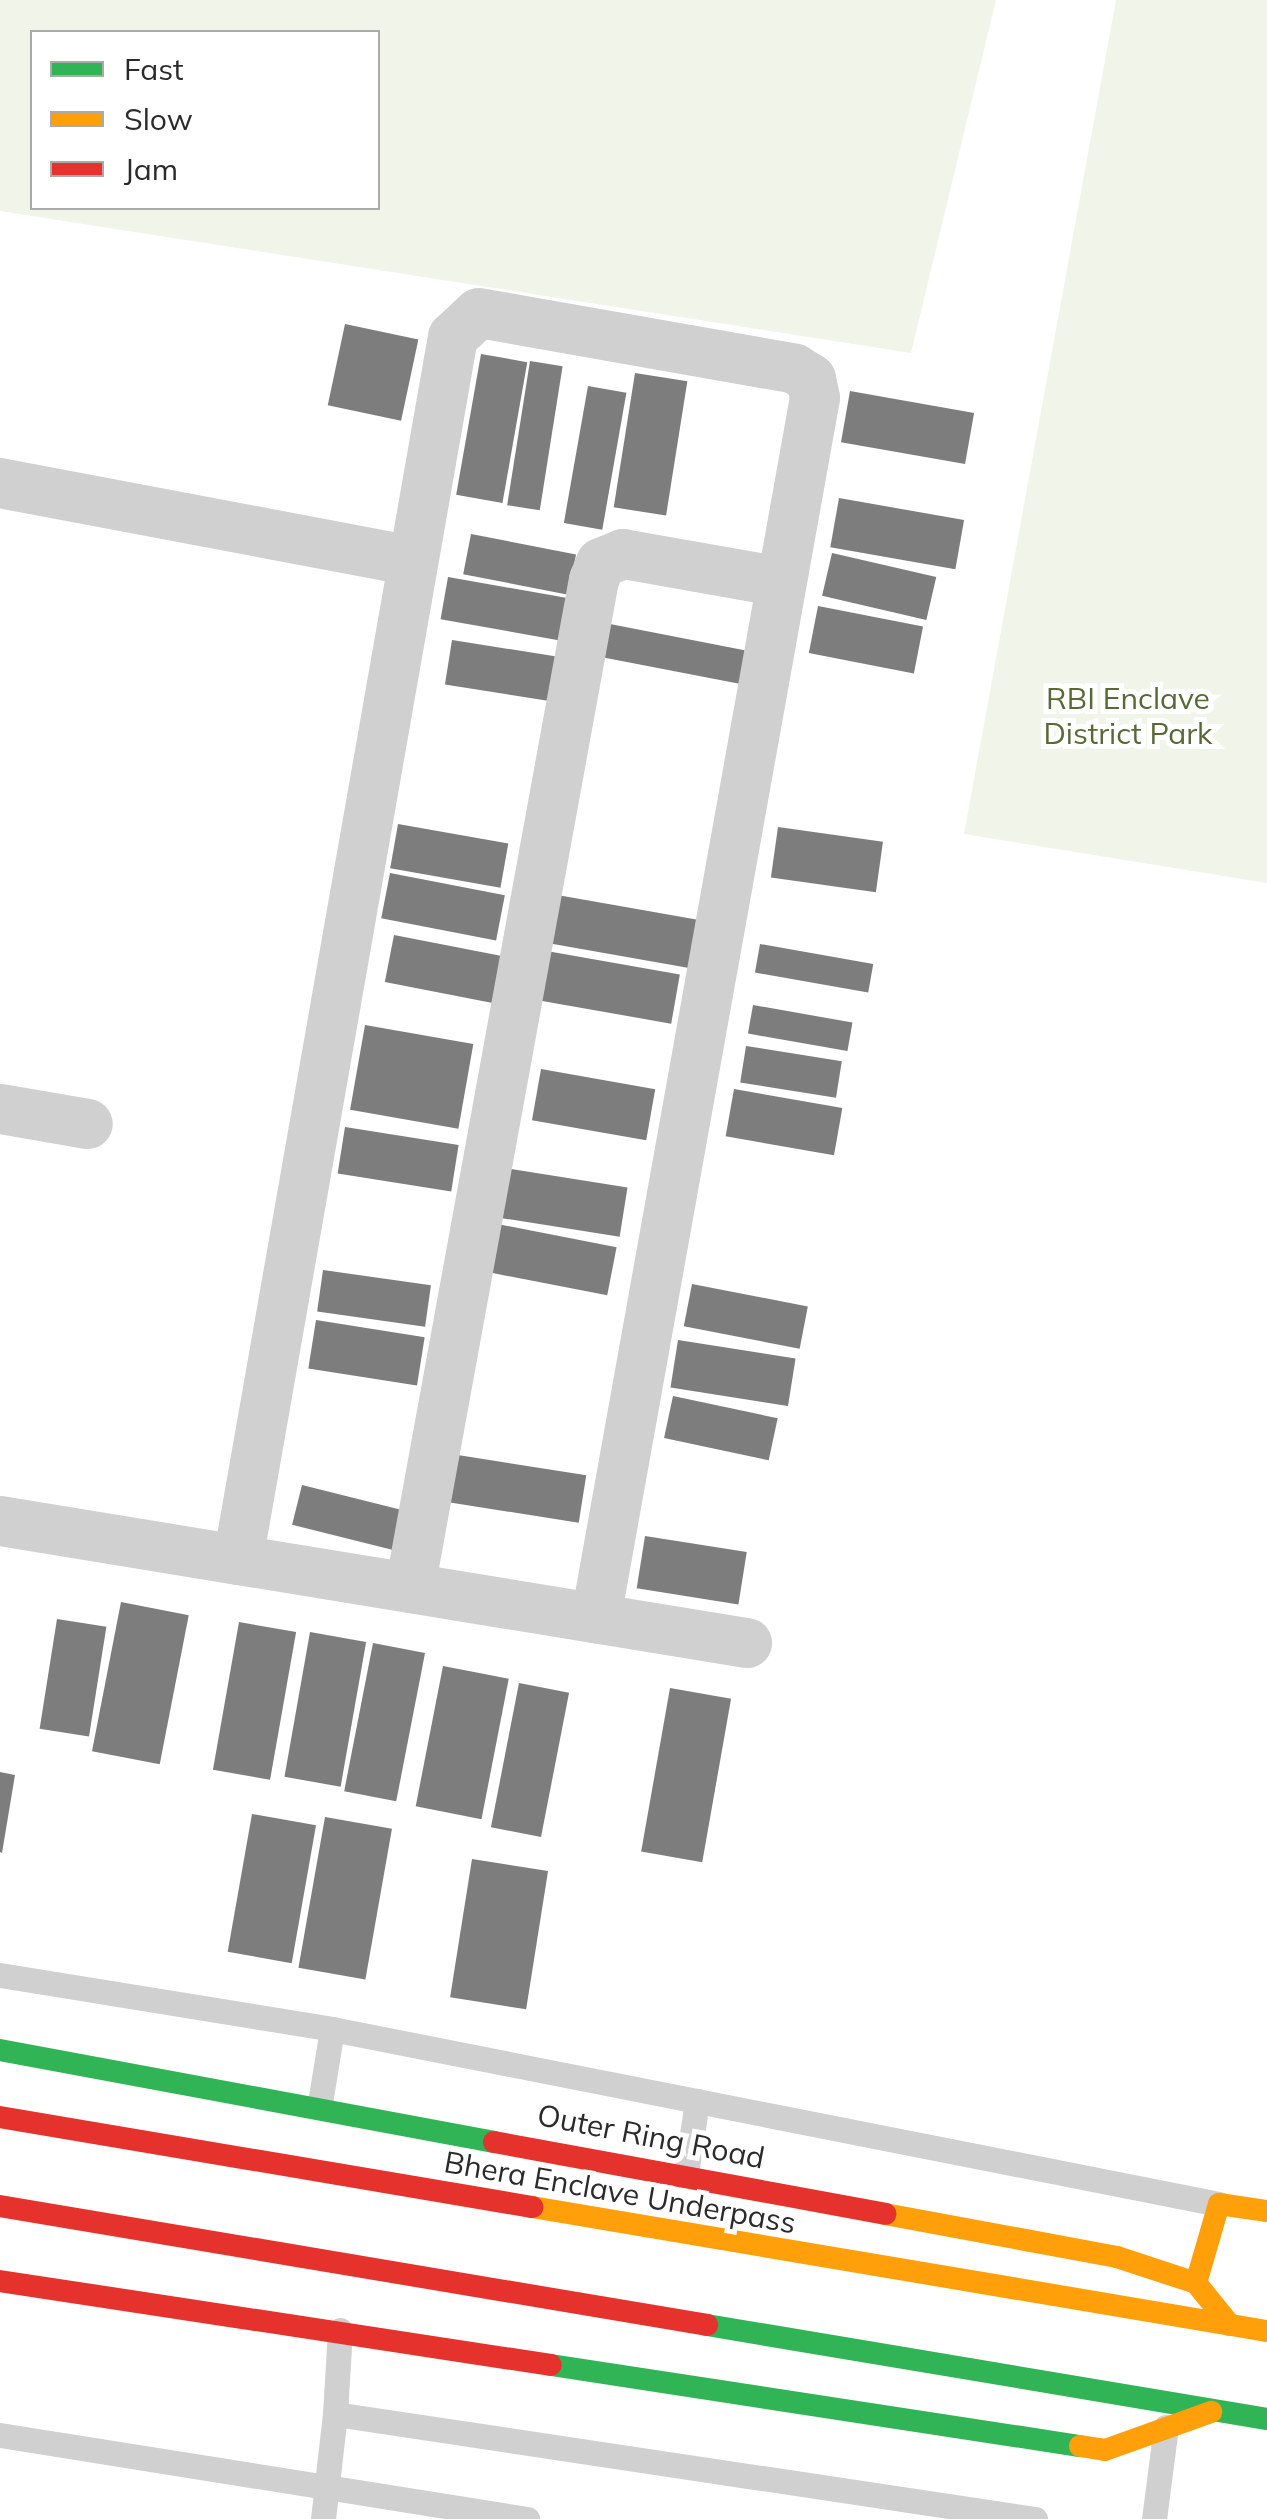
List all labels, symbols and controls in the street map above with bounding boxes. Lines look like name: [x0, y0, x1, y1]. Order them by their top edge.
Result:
legend: [30, 30, 380, 210]
text: Fast: [124, 50, 184, 88]
text: Slow: [124, 100, 193, 138]
text: Jam: [124, 150, 178, 188]
park label: RBI Enclave District Park: [1043, 680, 1213, 750]
street label: Outer Ring Road: [534, 2096, 768, 2176]
street label: Bhera Enclave Underpass: [441, 2143, 799, 2241]

